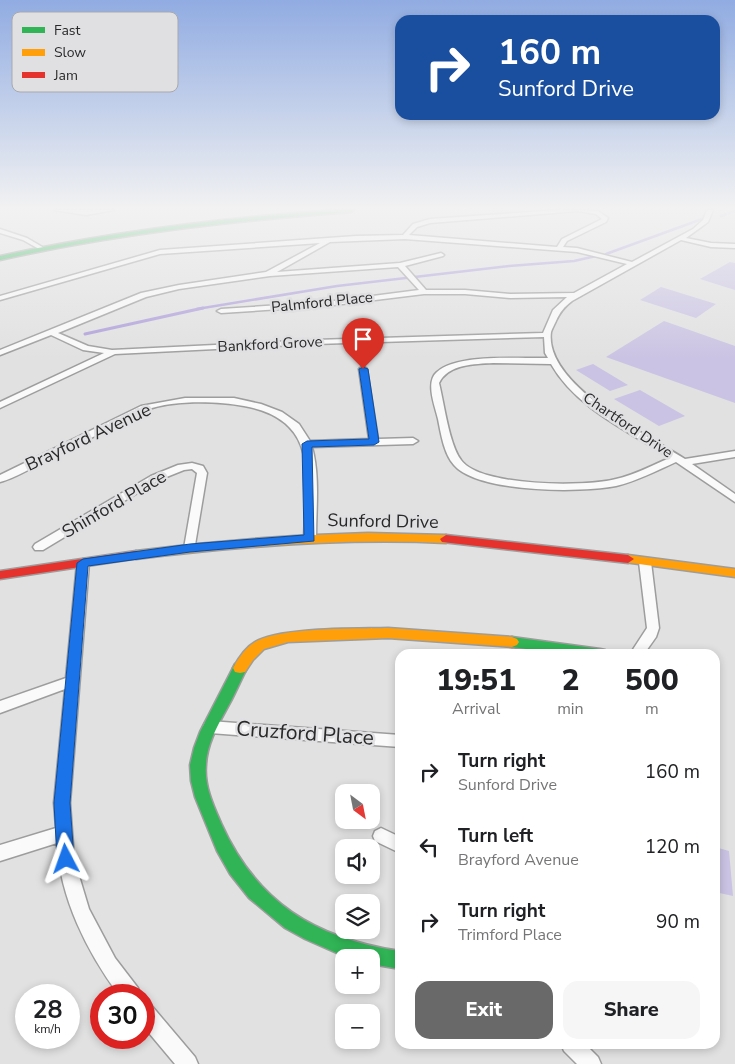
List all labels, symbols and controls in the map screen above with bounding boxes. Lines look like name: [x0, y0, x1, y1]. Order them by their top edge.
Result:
legend: [12, 12, 178, 92]
text: Fast: [54, 21, 80, 40]
text: 160 m: [498, 29, 601, 76]
icon: right: [415, 35, 480, 100]
text: Slow: [54, 43, 86, 62]
text: Jam: [53, 66, 78, 85]
text: Sunford Drive: [498, 74, 634, 104]
street label: Palmford Place: [270, 287, 374, 317]
pin: [342, 318, 384, 369]
icon: arrive: [349, 325, 377, 353]
street label: Bankford Grove: [217, 331, 323, 357]
street label: Chartford Drive: [579, 388, 677, 462]
street label: Brayford Avenue: [21, 397, 155, 477]
street label: Shinford Place: [57, 464, 171, 544]
street label: Sunford Drive: [327, 508, 439, 534]
text: 19:51: [436, 660, 516, 701]
text: 2: [561, 660, 579, 701]
text: 500: [625, 660, 679, 701]
text: Arrival: [452, 698, 500, 720]
text: min: [557, 698, 584, 720]
text: m: [645, 698, 659, 720]
street label: Cruzford Place: [235, 714, 375, 752]
text: Turn right: [458, 748, 545, 774]
icon: right: [415, 758, 443, 786]
text: 160 m: [645, 759, 700, 785]
text: Sunford Drive: [458, 774, 557, 796]
north arrow: [335, 784, 380, 829]
map controls: [335, 784, 380, 1049]
text: Turn left: [458, 823, 533, 849]
position arrow: [39, 832, 91, 884]
icon: left: [415, 833, 443, 861]
text: 120 m: [645, 834, 700, 860]
button: sound: [335, 839, 380, 884]
text: Brayford Avenue: [458, 849, 579, 871]
button: layers: [335, 894, 380, 939]
text: Turn right: [458, 898, 545, 924]
icon: right: [415, 908, 443, 936]
text: 90 m: [656, 909, 700, 935]
text: Trimford Place: [458, 924, 562, 946]
button: +: [335, 949, 380, 994]
button: Exit: [415, 981, 553, 1039]
button: Share: [563, 981, 700, 1039]
speed limit sign: 30: [90, 984, 155, 1049]
text: 28: [32, 993, 63, 1027]
button: −: [335, 1004, 380, 1049]
text: km/h: [34, 1021, 61, 1037]

